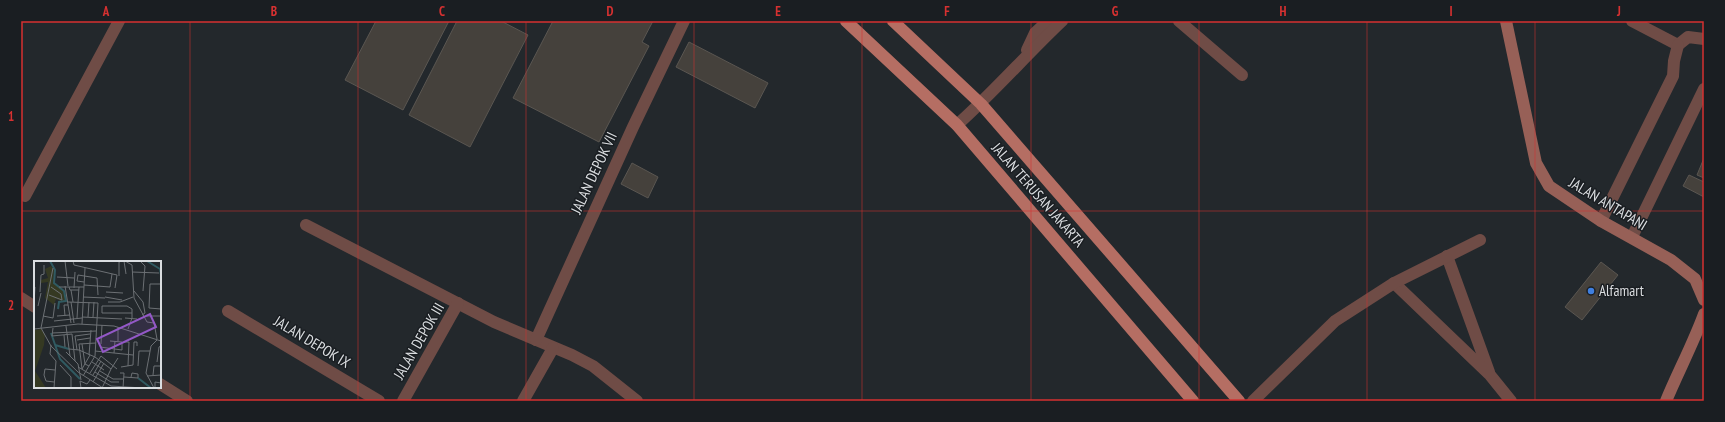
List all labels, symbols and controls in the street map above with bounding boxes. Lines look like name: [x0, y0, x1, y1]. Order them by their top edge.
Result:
text: A: [102, 3, 110, 20]
text: B: [271, 3, 277, 20]
text: C: [439, 3, 445, 20]
text: D: [607, 3, 614, 20]
text: E: [775, 3, 781, 20]
text: F: [944, 3, 950, 20]
text: G: [1112, 3, 1119, 20]
text: H: [1280, 3, 1287, 20]
text: I: [1449, 3, 1453, 20]
text: J: [1616, 3, 1621, 20]
text: 1: [8, 108, 14, 125]
street label: JALAN DEPOK VII: [566, 129, 621, 218]
street label: JALAN TERUSAN JAKARTA: [987, 138, 1090, 251]
street label: JALAN ANTAPANI: [1565, 172, 1651, 234]
inset map: [34, 261, 161, 388]
place label: Alfamart: [1599, 281, 1644, 300]
marker: Alfamart: [1586, 286, 1596, 296]
text: 2: [8, 297, 14, 314]
street label: JALAN DEPOK III: [389, 299, 448, 383]
street label: JALAN DEPOK IX: [270, 311, 354, 372]

